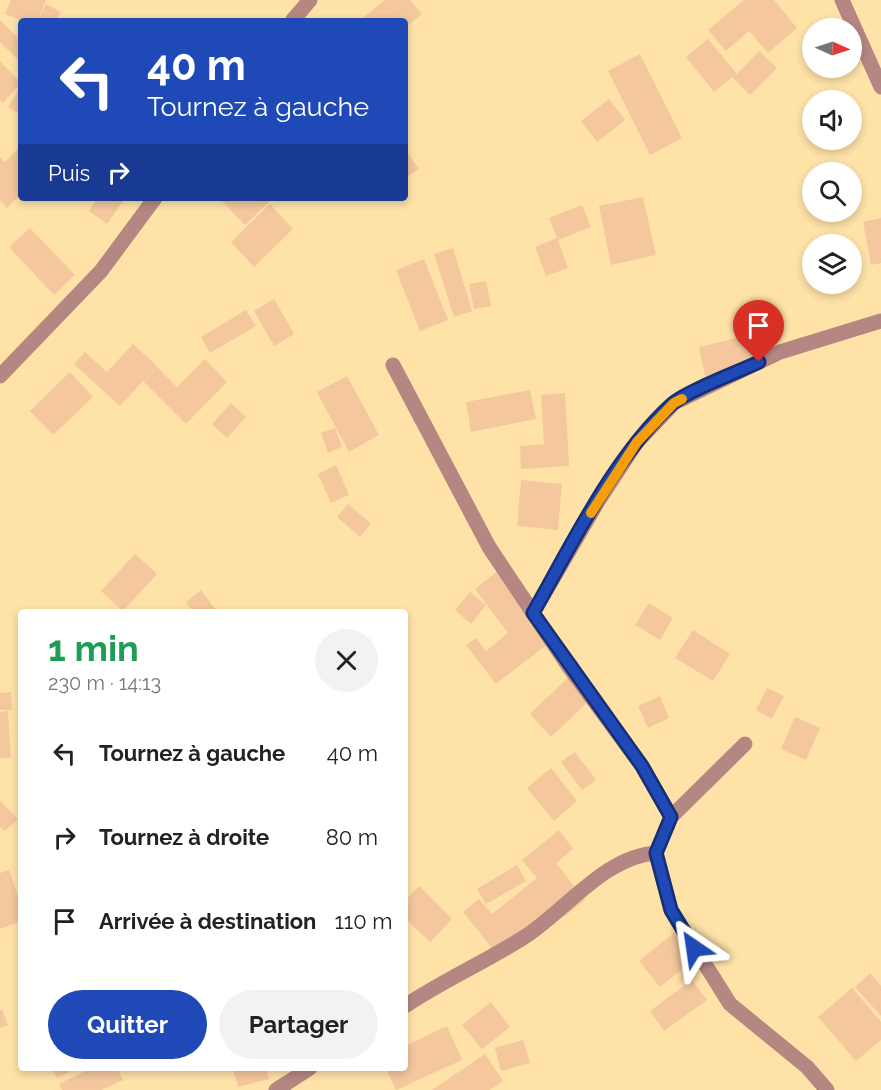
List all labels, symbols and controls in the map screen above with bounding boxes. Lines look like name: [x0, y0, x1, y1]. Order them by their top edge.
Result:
north arrow: [802, 18, 862, 78]
map controls: [802, 18, 862, 294]
text: 40 m: [147, 41, 246, 90]
icon: left: [48, 42, 126, 120]
button: sound: [802, 90, 862, 150]
text: Tournez à gauche: [147, 91, 369, 122]
icon: right: [102, 156, 135, 189]
text: Puis: [48, 160, 90, 186]
button: search: [802, 162, 862, 222]
button: layers: [802, 234, 862, 294]
pin: [733, 300, 784, 362]
icon: arrive: [742, 309, 775, 342]
text: 1 min: [48, 627, 139, 669]
button: close: [315, 629, 378, 692]
text: 230 m · 14:13: [48, 671, 161, 695]
icon: left: [48, 737, 81, 770]
text: Tournez à gauche: [99, 740, 285, 766]
text: 40 m: [327, 740, 378, 766]
icon: right: [48, 821, 81, 854]
text: Tournez à droite: [99, 824, 269, 850]
text: 80 m: [326, 824, 378, 850]
icon: arrive: [48, 905, 81, 938]
text: Arrivée à destination: [99, 908, 316, 934]
text: 110 m: [334, 908, 393, 934]
position arrow: [662, 916, 726, 980]
button: Quitter: [48, 990, 207, 1059]
button: Partager: [219, 990, 378, 1059]

